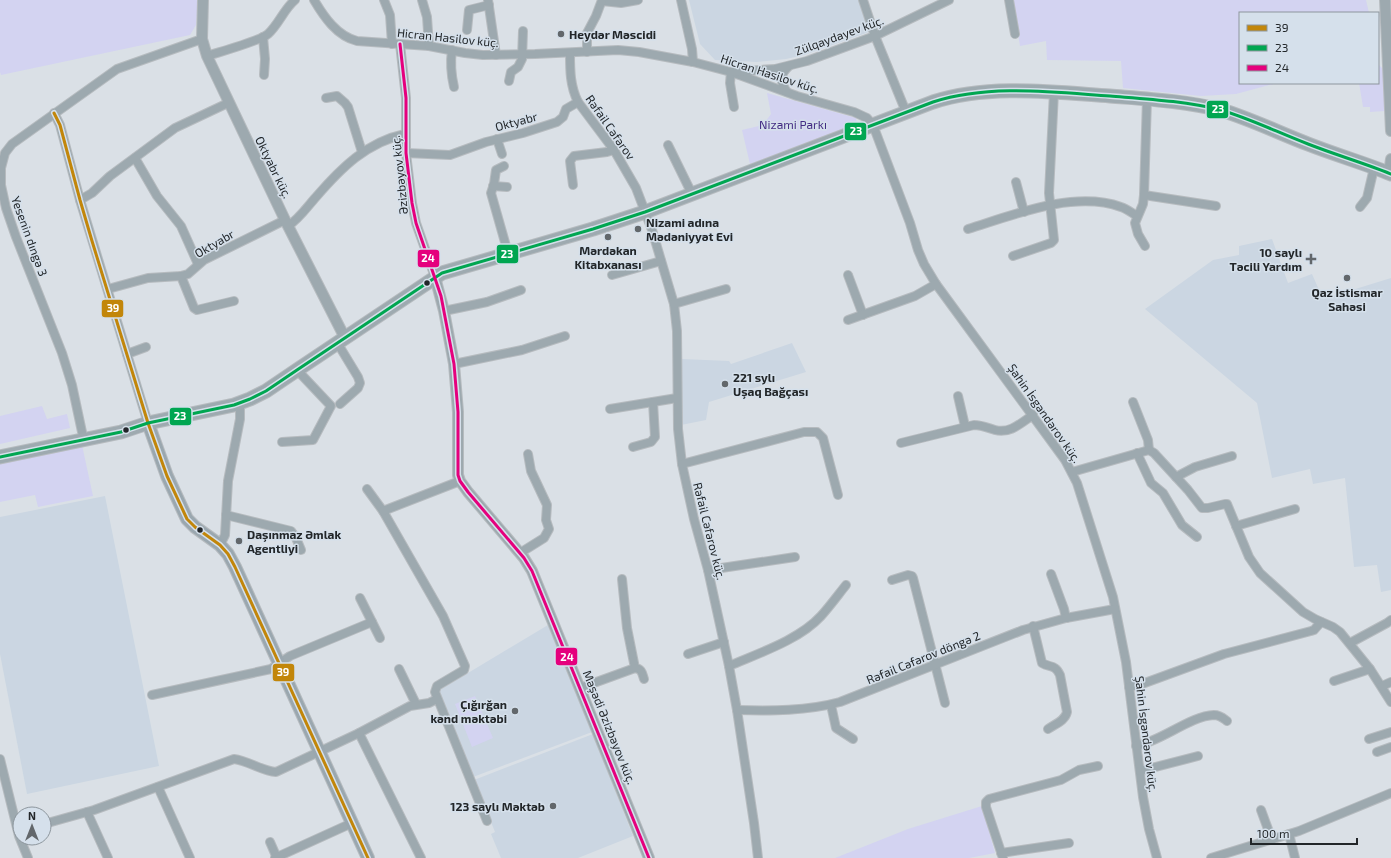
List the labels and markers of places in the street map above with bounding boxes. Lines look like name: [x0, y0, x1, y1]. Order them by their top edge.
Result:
place label: Heydər Məscidi: [569, 27, 656, 42]
marker: Heydər Məscidi: [556, 29, 566, 39]
place label: Nizami adına Mədəniyyət Evi: [646, 215, 733, 244]
marker: Nizami adına Mədəniyyət Evi: [633, 224, 643, 234]
marker: Mərdəkan Kitabxanası: [603, 232, 613, 242]
place label: Mərdəkan Kitabxanası: [574, 243, 642, 271]
place label: 10 saylı Təcili Yardım: [1230, 245, 1302, 273]
marker: 10 saylı Təcili Yardım: [1305, 253, 1317, 265]
marker: Qaz İstismar Sahəsi: [1342, 273, 1352, 283]
unlabelled marker: [422, 278, 432, 288]
place label: Qaz İstismar Sahəsi: [1311, 285, 1383, 313]
place label: 221 sylı Uşaq Bağçası: [733, 370, 808, 399]
marker: 221 sylı Uşaq Bağçası: [720, 379, 730, 389]
unlabelled marker: [121, 425, 131, 435]
unlabelled marker: [195, 525, 205, 535]
place label: Daşınmaz Əmlak Agentliyi: [247, 527, 341, 556]
marker: Daşınmaz Əmlak Agentliyi: [234, 536, 244, 546]
place label: Çığırğan kənd məktəbi: [430, 697, 507, 725]
marker: Çığırğan kənd məktəbi: [510, 706, 520, 716]
place label: 123 saylı Məktəb: [450, 799, 545, 814]
marker: 123 saylı Məktəb: [548, 801, 558, 811]

